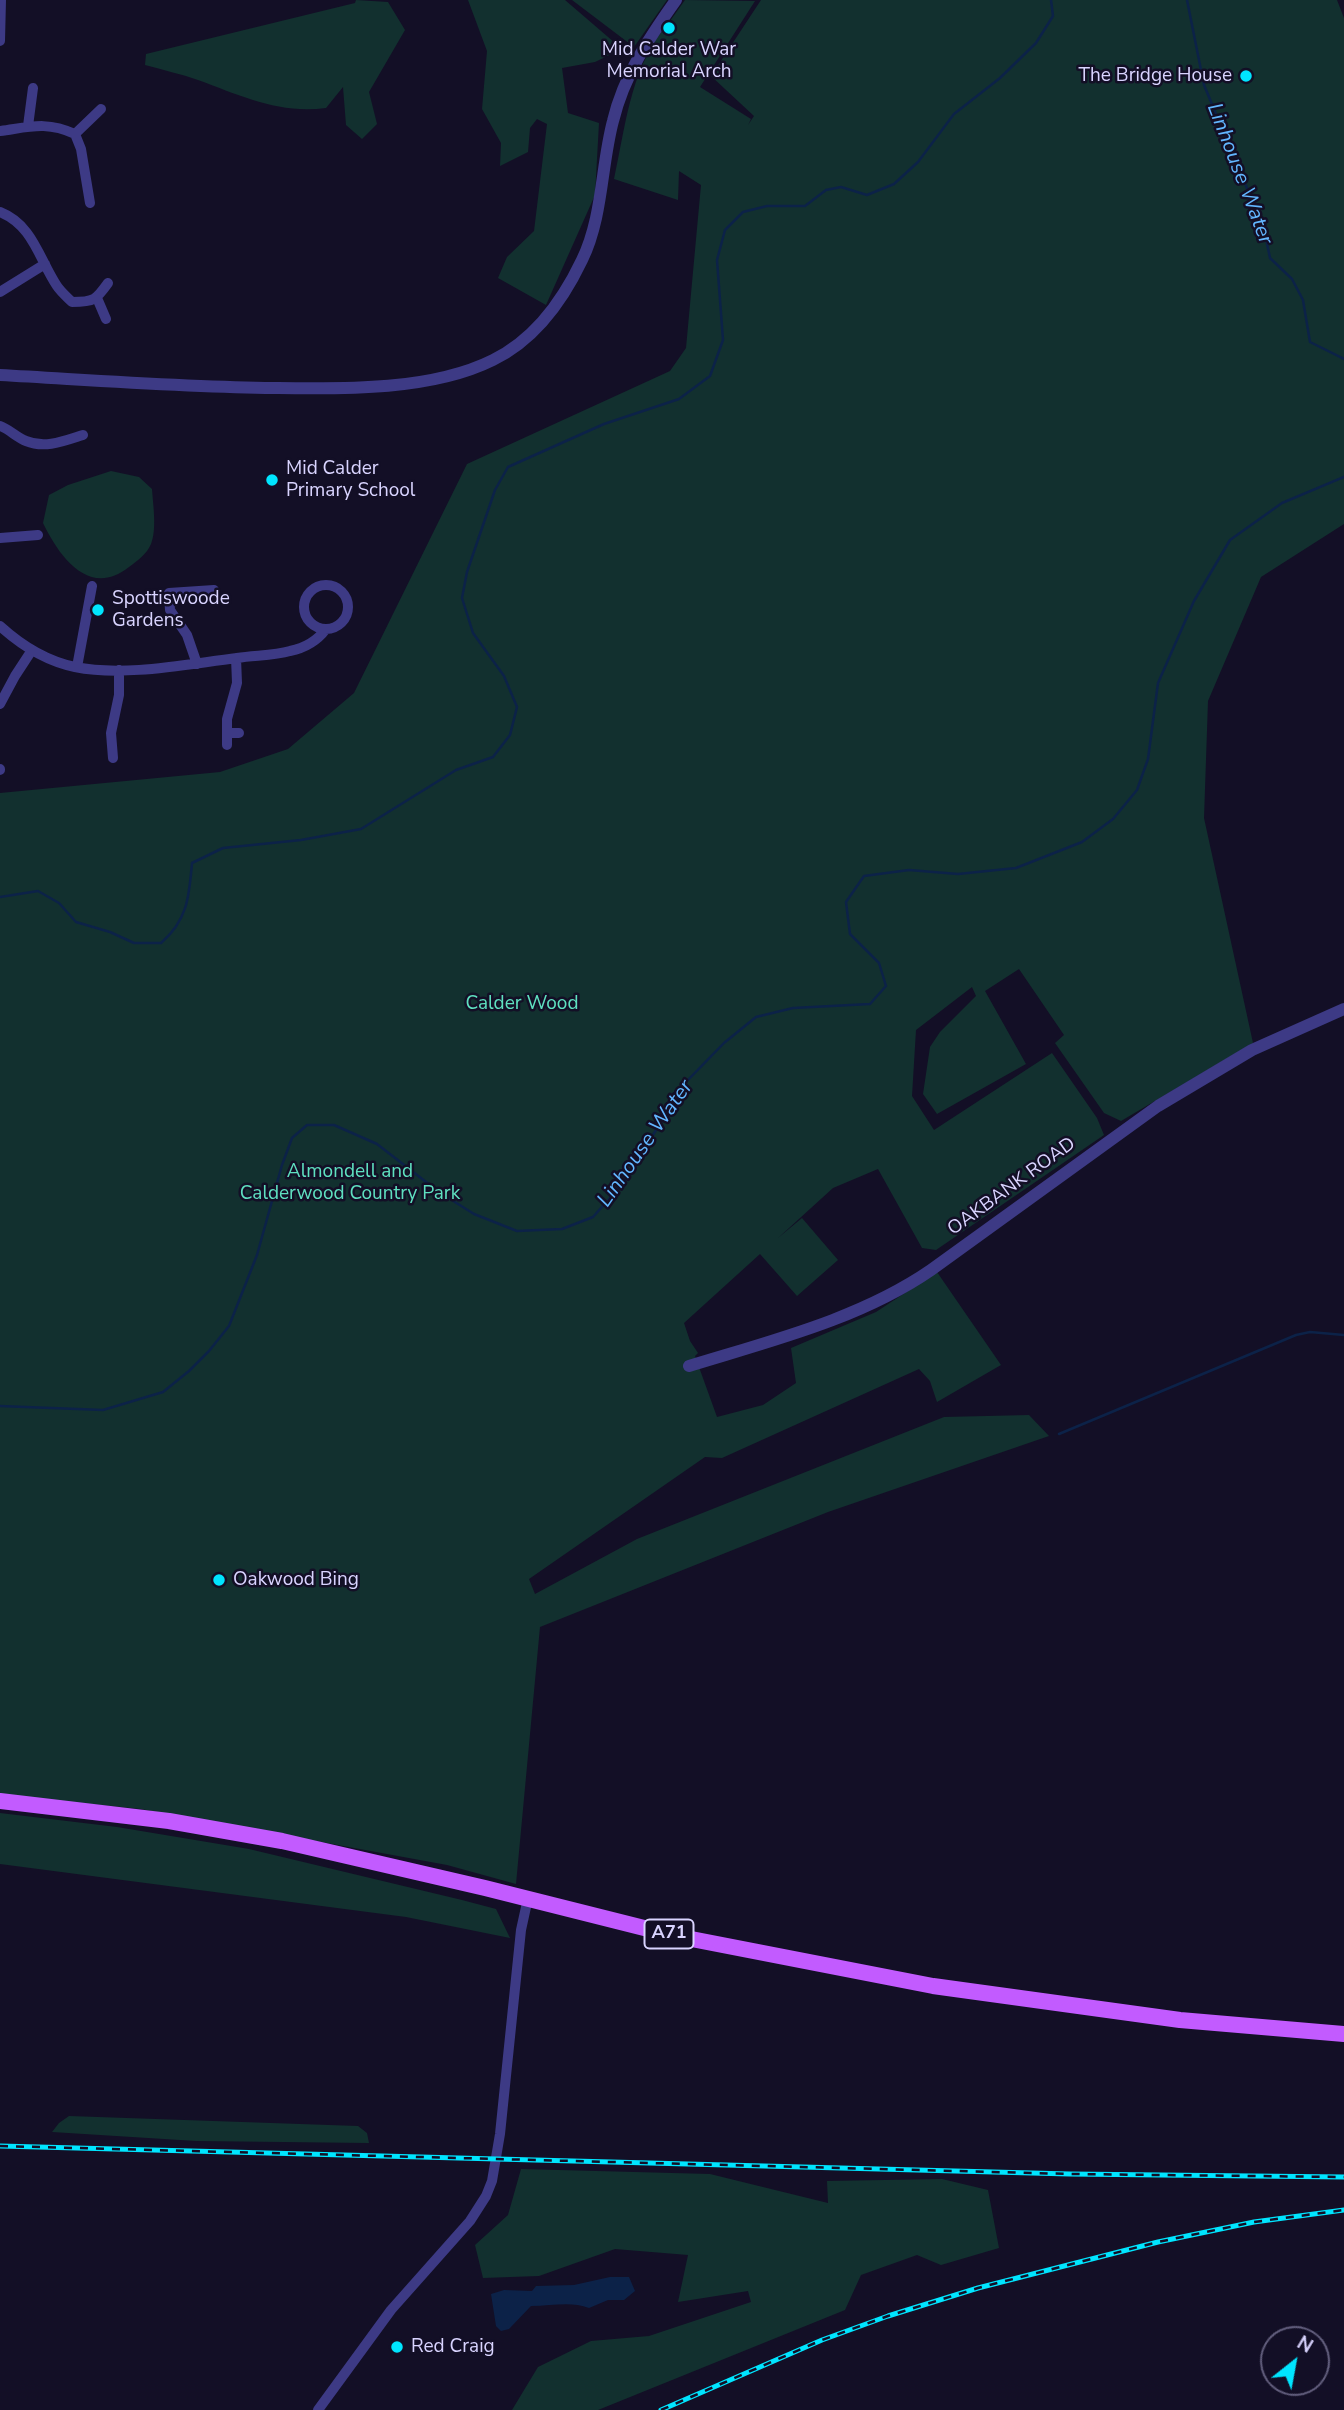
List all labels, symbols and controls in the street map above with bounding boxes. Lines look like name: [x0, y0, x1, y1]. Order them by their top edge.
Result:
marker: Mid Calder War Memorial Arch: [661, 20, 677, 36]
place label: Mid Calder War Memorial Arch: [602, 39, 736, 83]
place label: The Bridge House: [1079, 65, 1232, 87]
marker: The Bridge House: [1238, 68, 1254, 84]
water label: Linhouse Water: [1200, 100, 1278, 248]
place label: Mid Calder Primary School: [286, 458, 415, 502]
marker: Mid Calder Primary School: [264, 472, 280, 488]
place label: Spottiswoode Gardens: [112, 588, 230, 632]
marker: Spottiswoode Gardens: [90, 602, 106, 618]
park label: Calder Wood: [466, 993, 578, 1015]
water label: Linhouse Water: [593, 1076, 699, 1212]
street label: OAKBANK ROAD: [944, 1133, 1080, 1241]
park label: Almondell and Calderwood Country Park: [240, 1161, 460, 1205]
place label: Oakwood Bing: [233, 1569, 359, 1591]
marker: Oakwood Bing: [211, 1572, 227, 1588]
road number: A71: [644, 1920, 694, 1948]
north arrow: [1260, 2326, 1330, 2396]
text: N: [1292, 2330, 1318, 2360]
place label: Red Craig: [411, 2336, 495, 2358]
marker: Red Craig: [389, 2339, 405, 2355]

